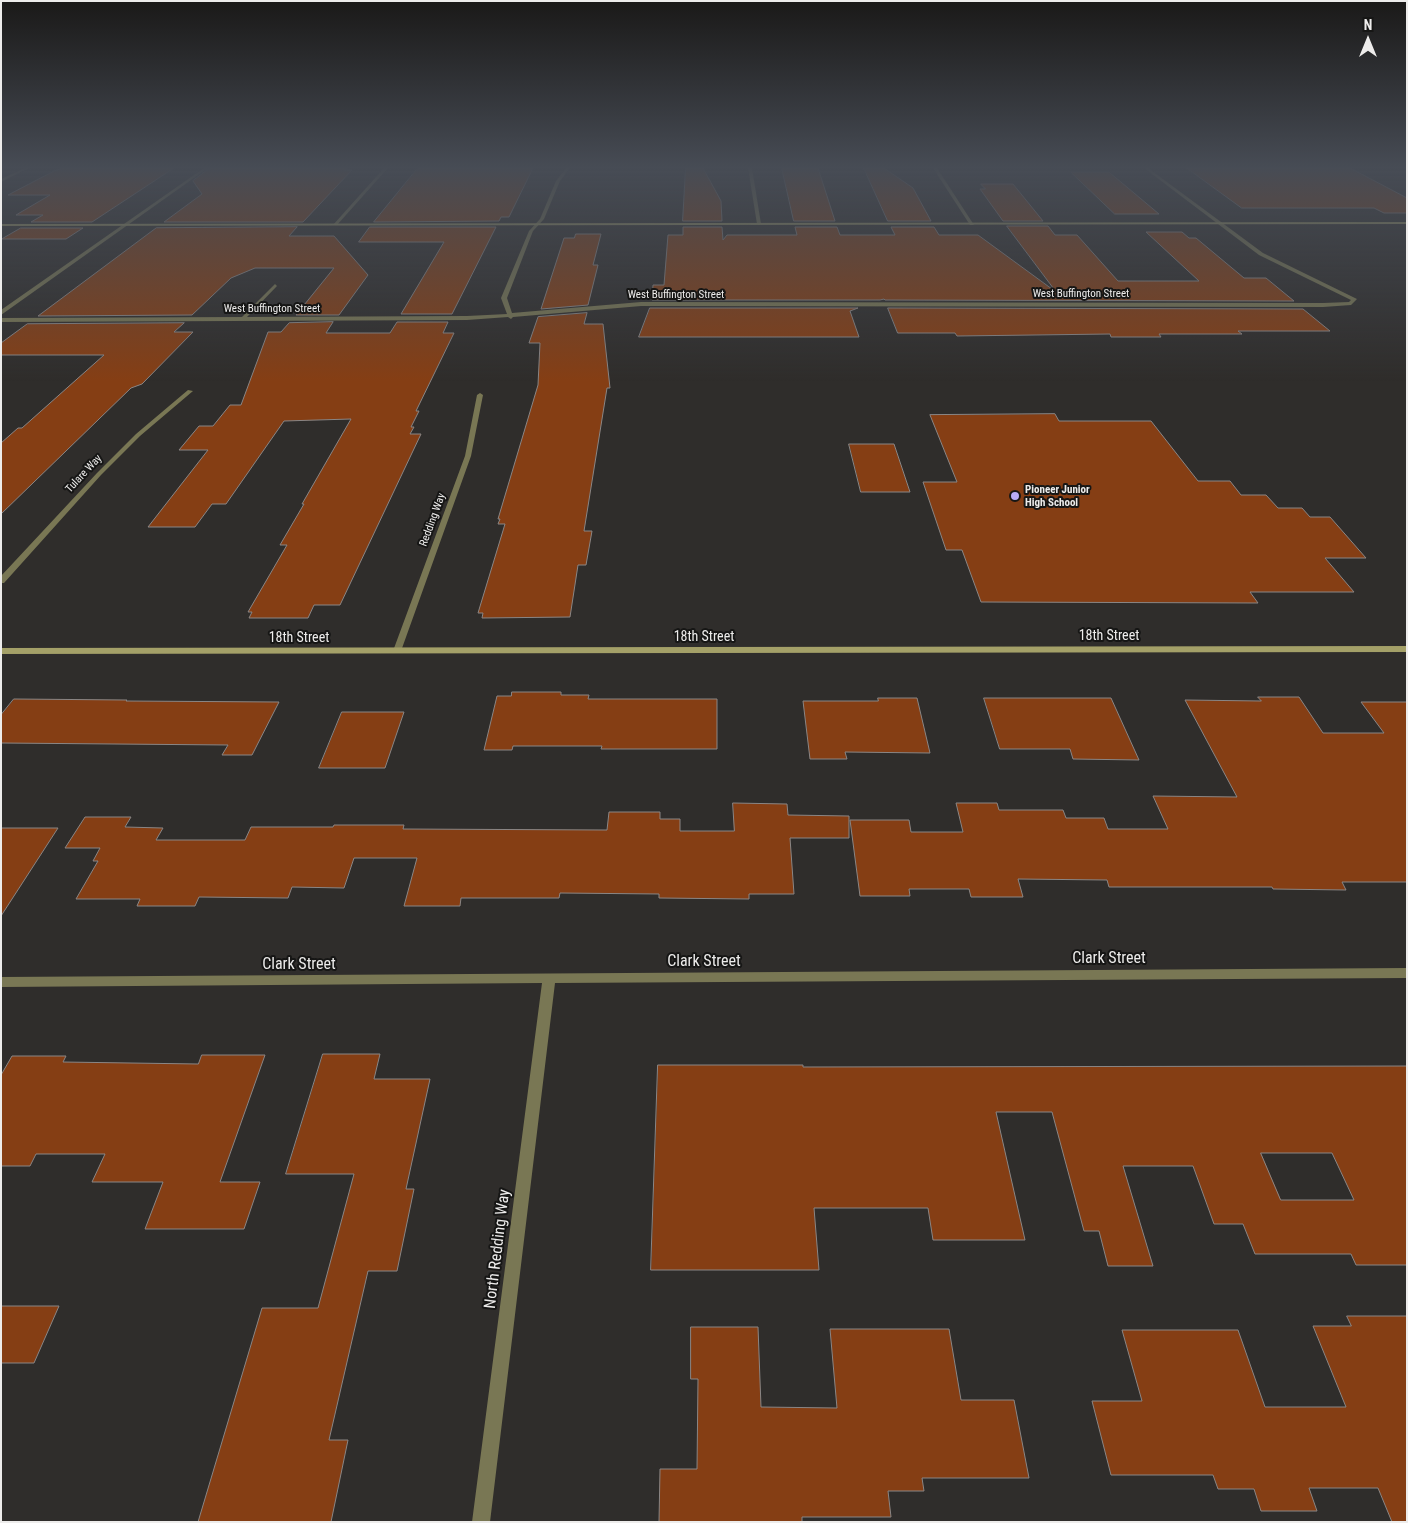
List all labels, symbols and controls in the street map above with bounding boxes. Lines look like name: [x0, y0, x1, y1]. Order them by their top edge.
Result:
north arrow: [1343, 15, 1393, 65]
text: N: [1364, 17, 1372, 33]
street label: West Buffington Street: [1033, 287, 1129, 301]
street label: West Buffington Street: [628, 288, 724, 302]
street label: West Buffington Street: [224, 302, 320, 316]
street label: Tulare Way: [63, 452, 105, 496]
place label: Pioneer Junior High School: [1025, 483, 1090, 509]
marker: Pioneer Junior High School: [1009, 490, 1021, 502]
street label: Redding Way: [417, 492, 449, 548]
street label: 18th Street: [1079, 628, 1139, 644]
street label: 18th Street: [674, 629, 734, 645]
street label: 18th Street: [269, 630, 329, 646]
street label: Clark Street: [1072, 949, 1146, 969]
street label: Clark Street: [667, 952, 741, 972]
street label: Clark Street: [262, 955, 336, 975]
street label: North Redding Way: [481, 1188, 515, 1310]

